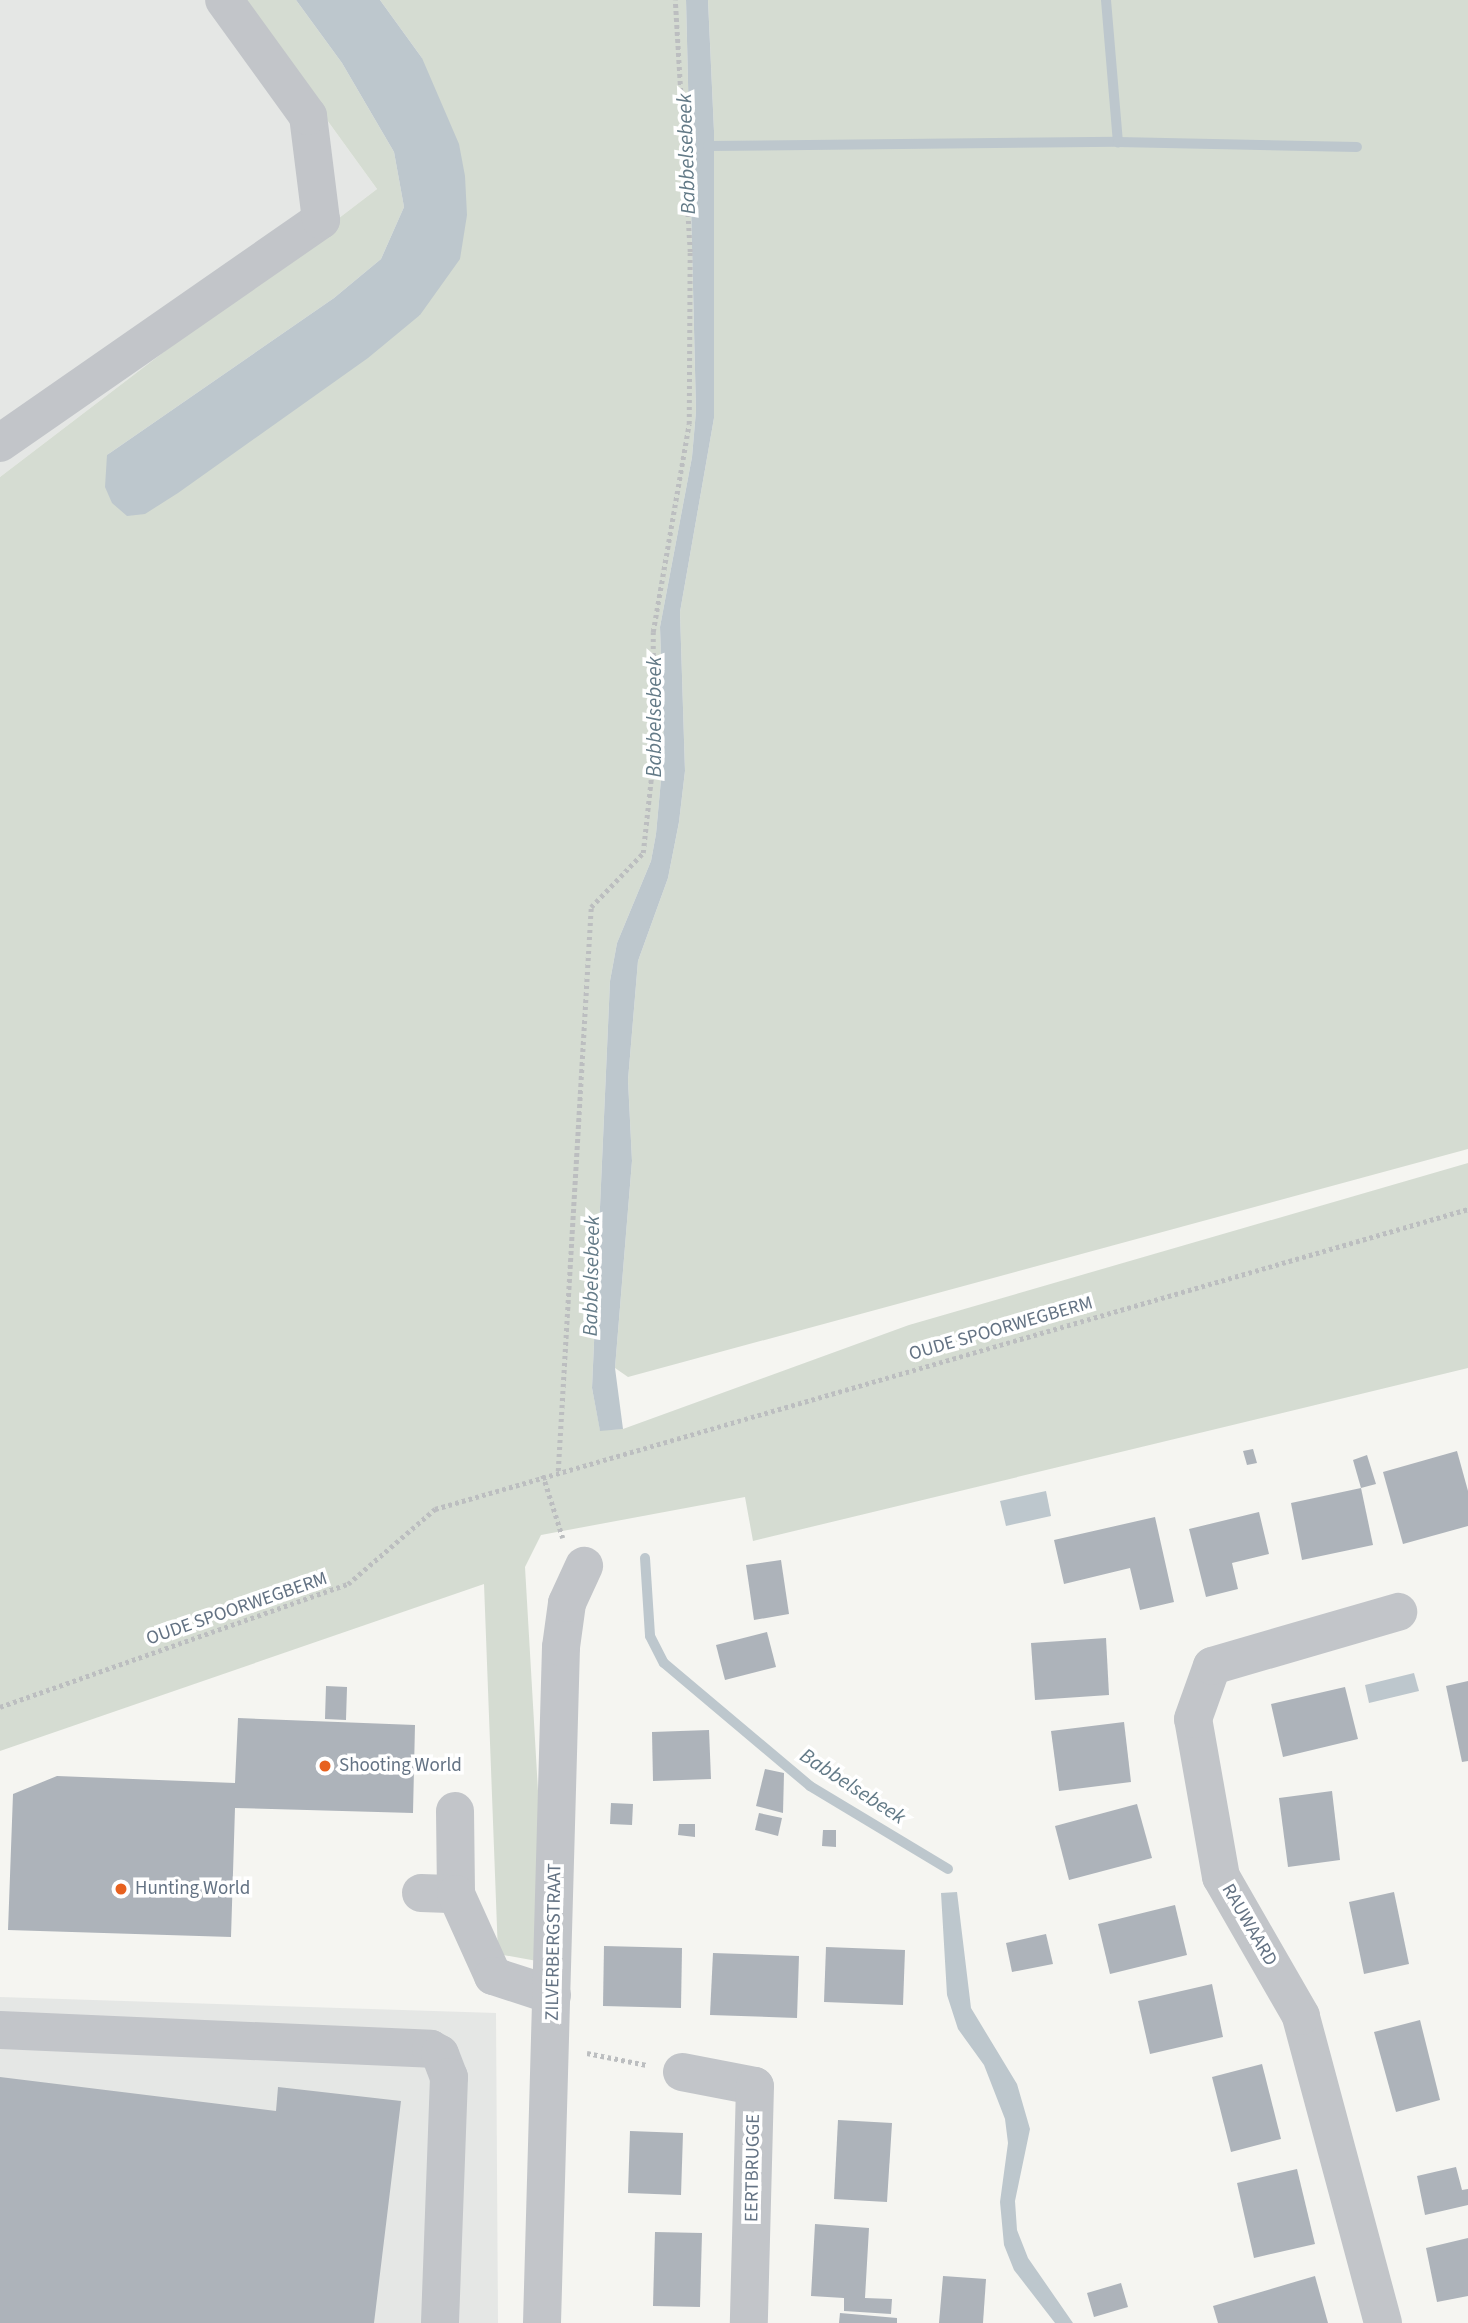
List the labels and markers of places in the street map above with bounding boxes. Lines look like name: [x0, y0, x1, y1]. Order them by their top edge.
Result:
place label: Shooting World: [339, 1755, 462, 1777]
marker: Shooting World: [317, 1758, 333, 1774]
place label: Hunting World: [135, 1878, 250, 1900]
marker: Hunting World: [113, 1881, 129, 1897]

